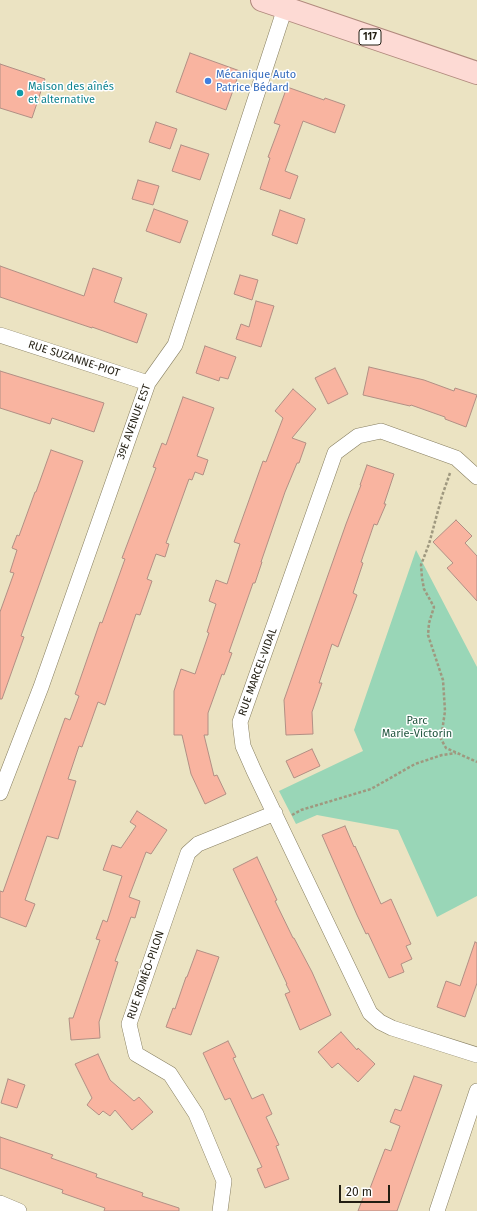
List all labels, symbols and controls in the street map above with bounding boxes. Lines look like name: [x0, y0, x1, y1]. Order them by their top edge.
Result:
road number: 117: [359, 29, 381, 45]
place label: Mécanique Auto Patrice Bédard: [216, 68, 296, 94]
marker: Mécanique Auto Patrice Bédard: [203, 76, 213, 86]
place label: Maison des aînés et alternative: [28, 80, 114, 106]
marker: Maison des aînés et alternative: [15, 88, 25, 98]
street label: RUE SUZANNE-PIOT: [27, 338, 121, 380]
street label: 39E AVENUE EST: [114, 383, 154, 461]
street label: RUE MARCEL-VIDAL: [236, 626, 280, 718]
park label: Parc Marie-Victorin: [382, 714, 452, 740]
street label: RUE ROMÉO-PILON: [125, 929, 167, 1021]
scale bar: [341, 1177, 392, 1203]
text: 20 m: [346, 1185, 372, 1199]

